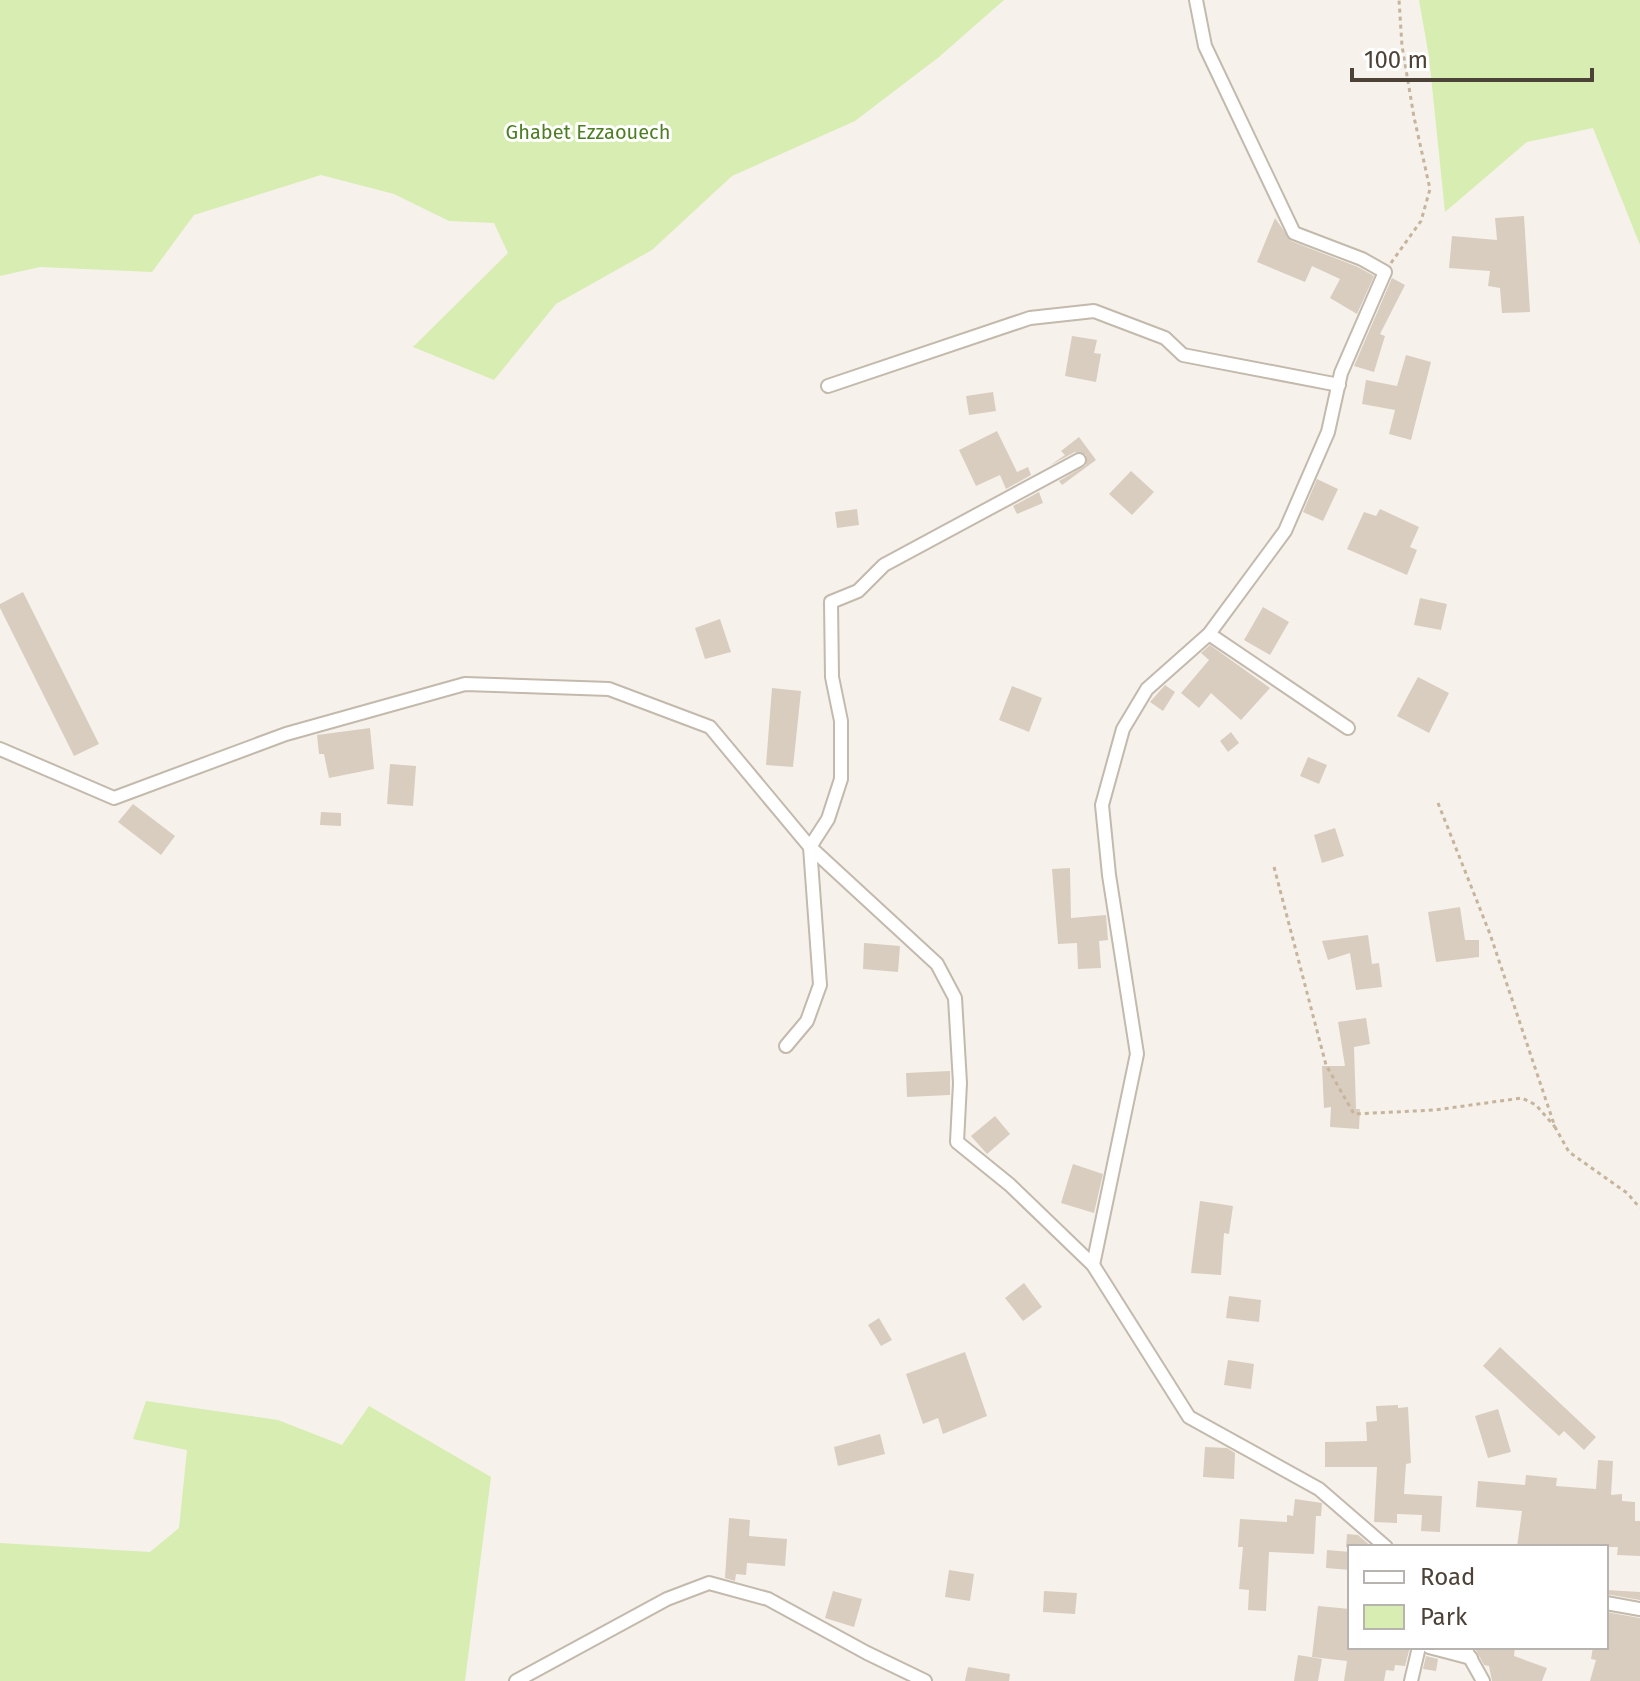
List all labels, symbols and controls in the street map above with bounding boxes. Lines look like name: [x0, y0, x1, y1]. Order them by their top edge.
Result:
scale bar: [1352, 32, 1592, 82]
text: 100 m: [1364, 46, 1428, 74]
park label: Ghabet Ezzaouech: [506, 120, 670, 144]
legend: [1348, 1545, 1608, 1649]
text: Road: [1420, 1563, 1475, 1591]
text: Park: [1420, 1603, 1468, 1631]

